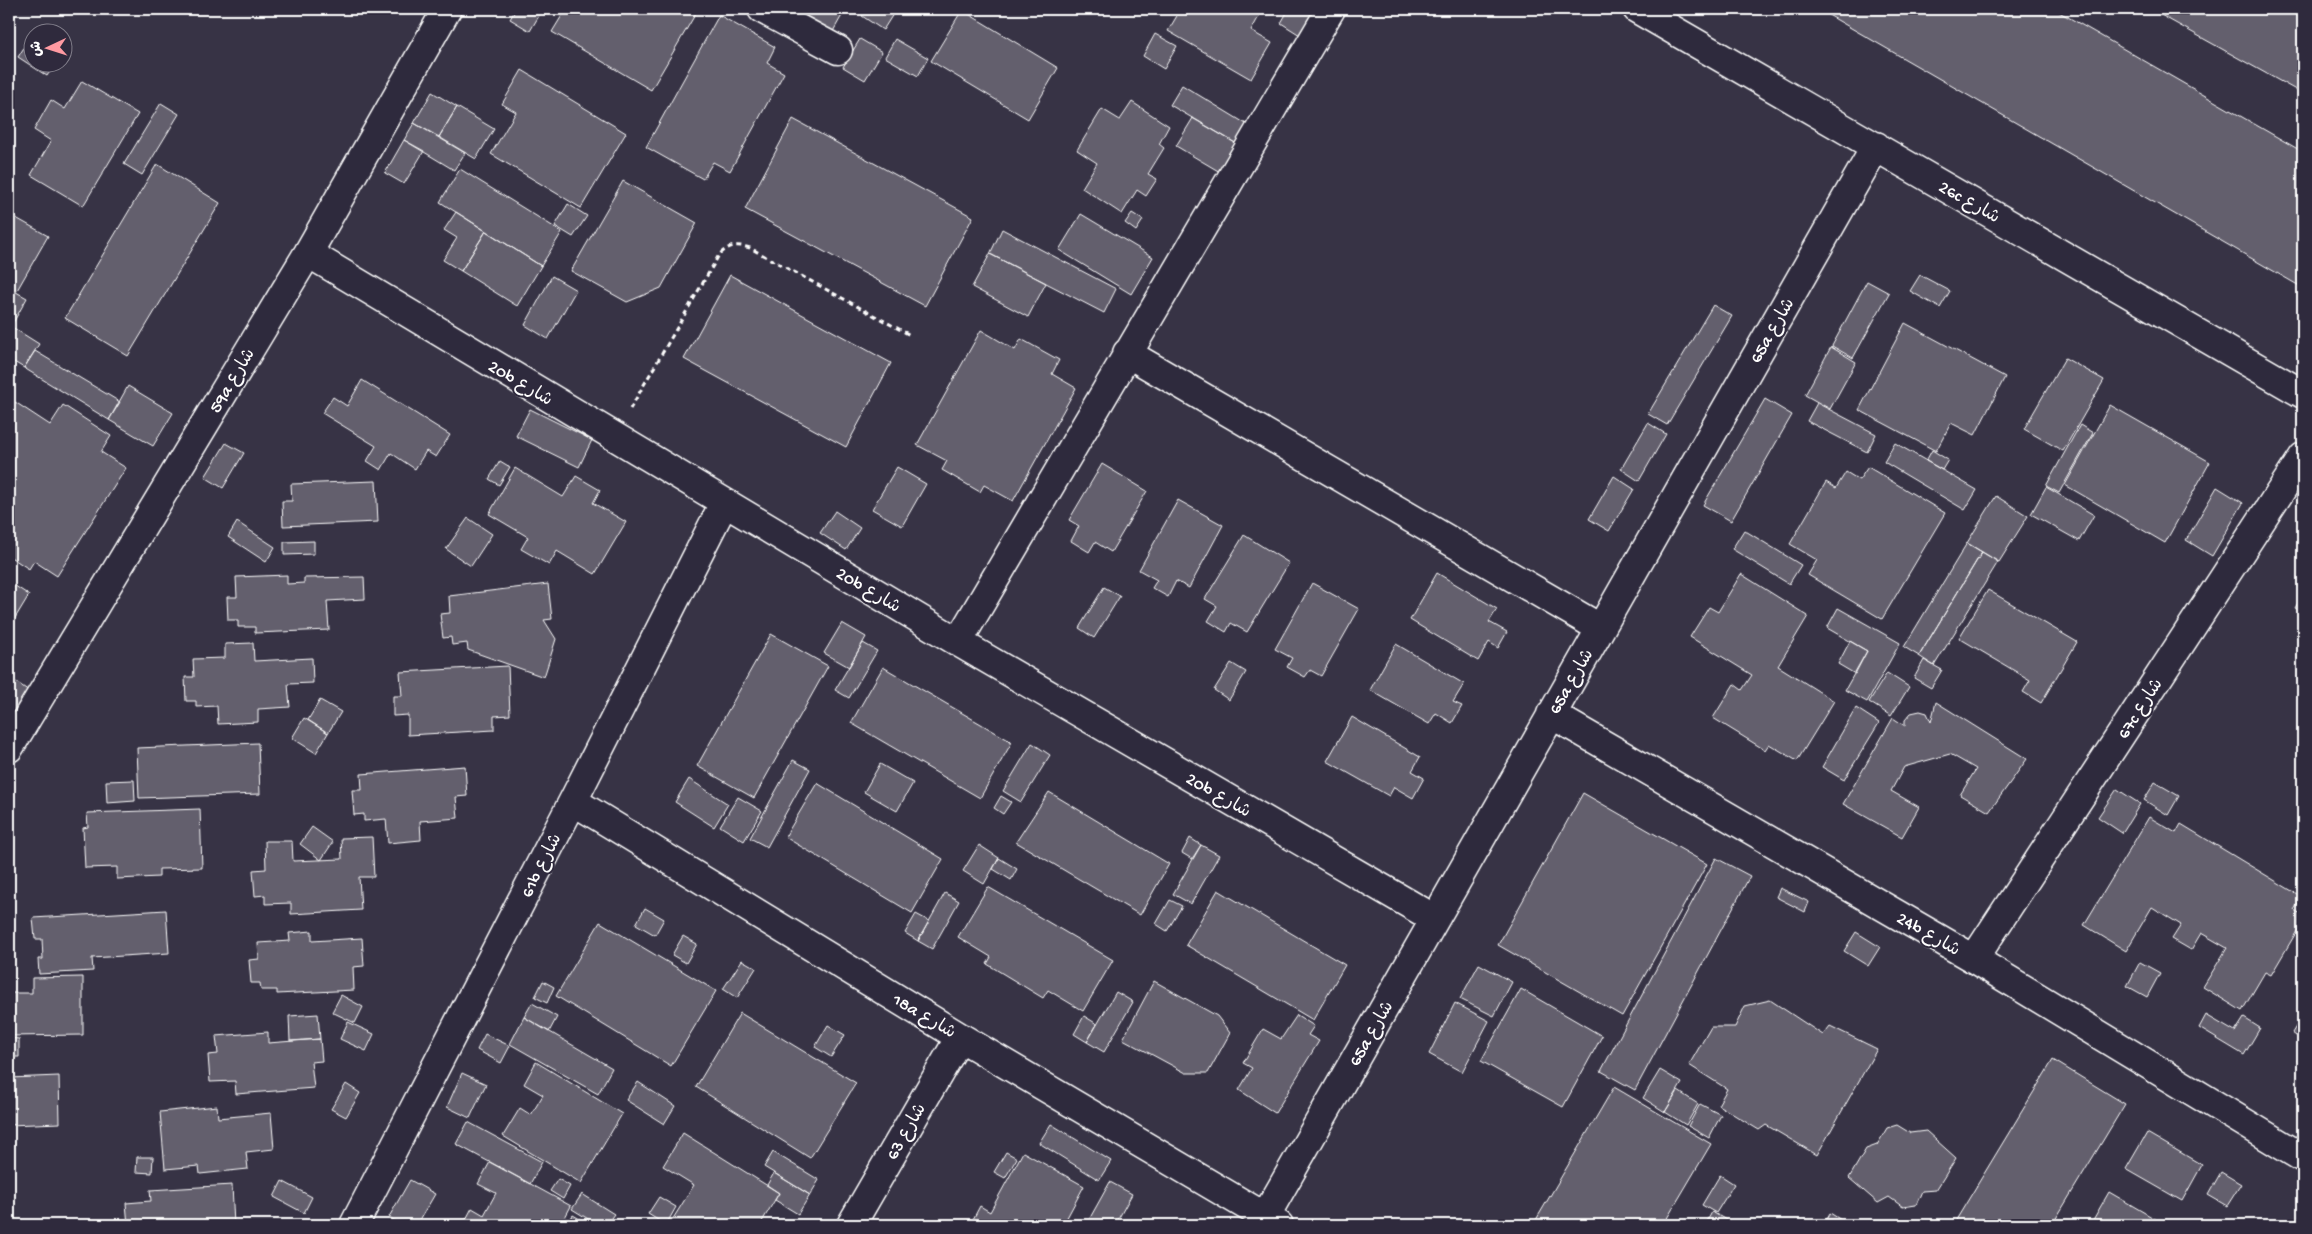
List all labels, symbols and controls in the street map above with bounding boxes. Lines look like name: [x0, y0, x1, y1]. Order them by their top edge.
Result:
north arrow: [22, 22, 72, 72]
text: ش: [29, 40, 47, 57]
street label: 26c شارع: [1934, 177, 2003, 229]
street label: 65a شارع: [1746, 295, 1800, 368]
street label: 59a شارع: [206, 345, 261, 417]
street label: 20b شارع: [484, 357, 556, 412]
street label: 20b شارع: [832, 564, 904, 619]
street label: 65a شارع: [1545, 646, 1599, 719]
street label: 67c شارع: [2114, 675, 2168, 744]
street label: 20b شارع: [1181, 769, 1254, 823]
street label: 61b شارع: [517, 831, 567, 902]
street label: 24b شارع: [1892, 909, 1963, 962]
street label: 18a شارع: [887, 990, 959, 1044]
street label: 65a شارع: [1345, 998, 1399, 1071]
street label: شارع 63: [883, 1100, 932, 1164]

